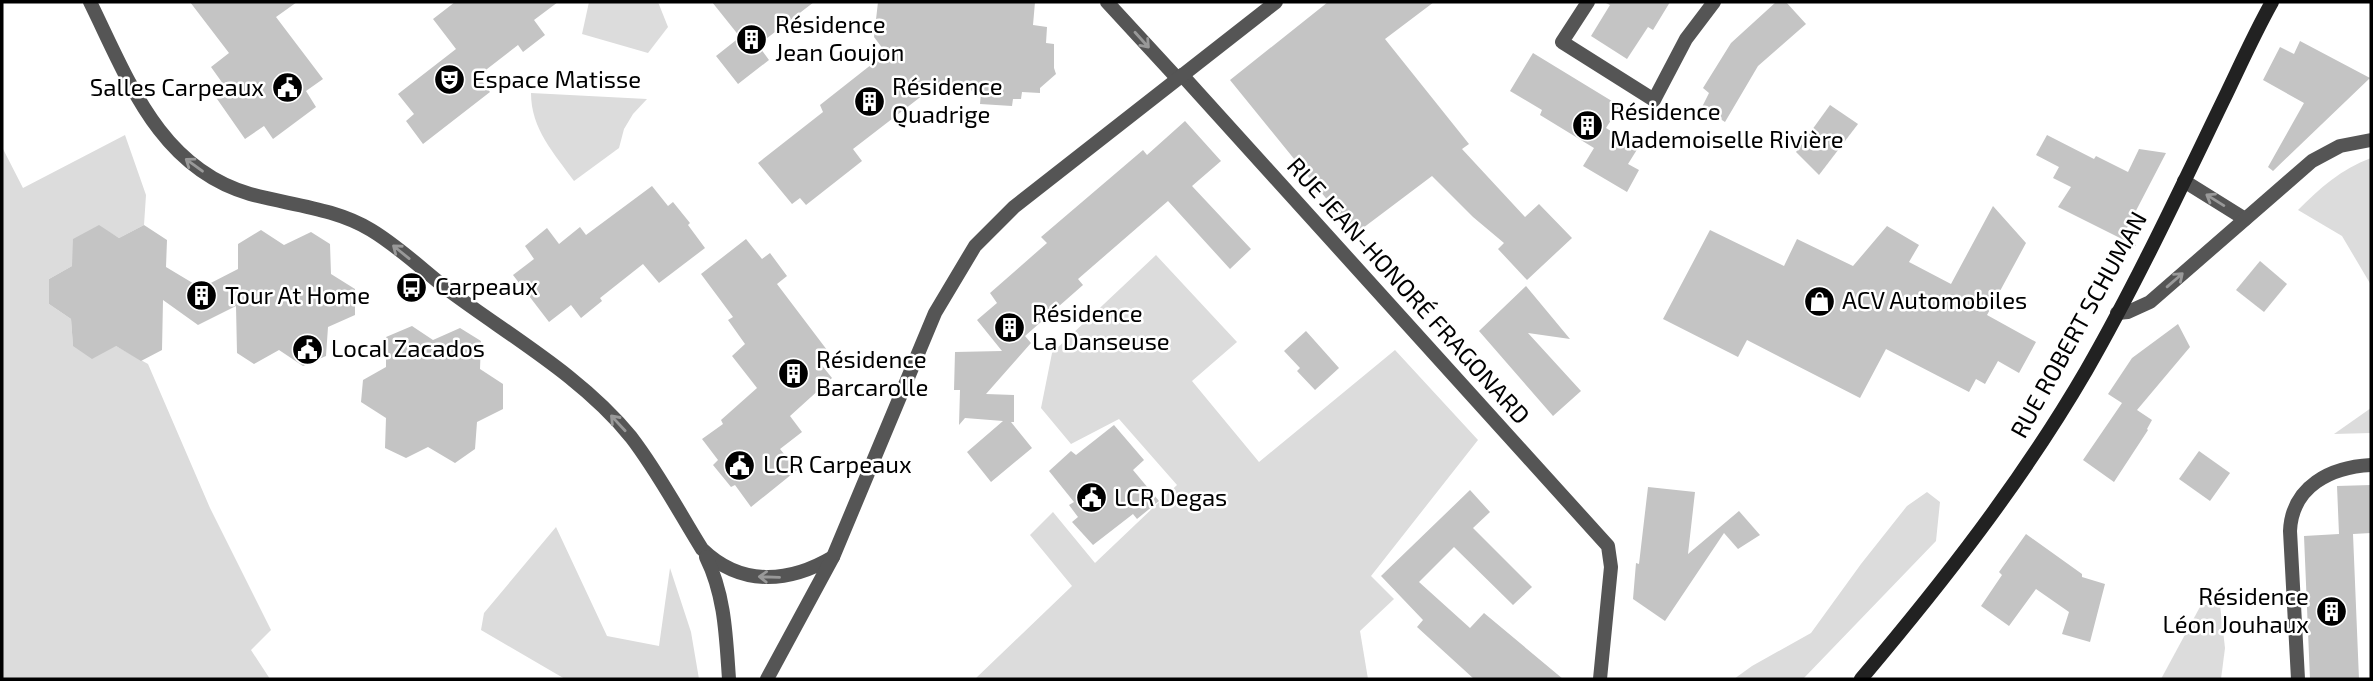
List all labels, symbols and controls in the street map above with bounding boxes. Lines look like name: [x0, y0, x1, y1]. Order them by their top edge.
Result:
place label: Résidence Jean Goujon: [775, 9, 904, 66]
building icon: Résidence Jean Goujon: [735, 22, 769, 56]
one-way arrow: [1134, 31, 1150, 49]
theatre icon: Espace Matisse: [432, 63, 466, 97]
place label: Espace Matisse: [472, 64, 641, 93]
public building icon: Salles Carpeaux: [270, 71, 304, 105]
place label: Résidence Quadrige: [892, 71, 1003, 128]
place label: Salles Carpeaux: [90, 72, 264, 101]
building icon: Résidence Quadrige: [852, 84, 886, 118]
place label: Résidence Mademoiselle Rivière: [1610, 96, 1844, 153]
building icon: Résidence Mademoiselle Rivière: [1570, 109, 1604, 143]
street label: RUE JEAN-HONORÉ FRAGONARD: [1282, 151, 1536, 429]
one-way arrow: [185, 158, 204, 173]
one-way arrow: [2205, 192, 2225, 206]
street label: RUE ROBERT SCHUMAN: [2003, 206, 2152, 442]
one-way arrow: [393, 244, 411, 259]
bus stop icon: Carpeaux: [395, 270, 429, 304]
place label: Carpeaux: [435, 271, 538, 300]
one-way arrow: [2166, 272, 2184, 288]
building icon: Tour At Home: [185, 279, 219, 313]
place label: Tour At Home: [225, 280, 370, 309]
shop icon: ACV Automobiles: [1802, 284, 1836, 318]
place label: ACV Automobiles: [1842, 285, 2027, 314]
place label: Résidence La Danseuse: [1032, 298, 1170, 355]
building icon: Résidence La Danseuse: [992, 311, 1026, 345]
public building icon: Local Zacados: [291, 332, 325, 366]
place label: Local Zacados: [331, 333, 485, 362]
place label: Résidence Barcarolle: [816, 344, 928, 401]
building icon: Résidence Barcarolle: [776, 357, 810, 391]
one-way arrow: [610, 414, 626, 432]
public building icon: LCR Carpeaux: [723, 448, 757, 482]
place label: LCR Carpeaux: [763, 449, 912, 478]
public building icon: LCR Degas: [1074, 481, 1108, 515]
place label: LCR Degas: [1114, 482, 1227, 511]
one-way arrow: [758, 570, 781, 583]
place label: Résidence Léon Jouhaux: [2162, 581, 2309, 638]
building icon: Résidence Léon Jouhaux: [2315, 594, 2349, 628]

